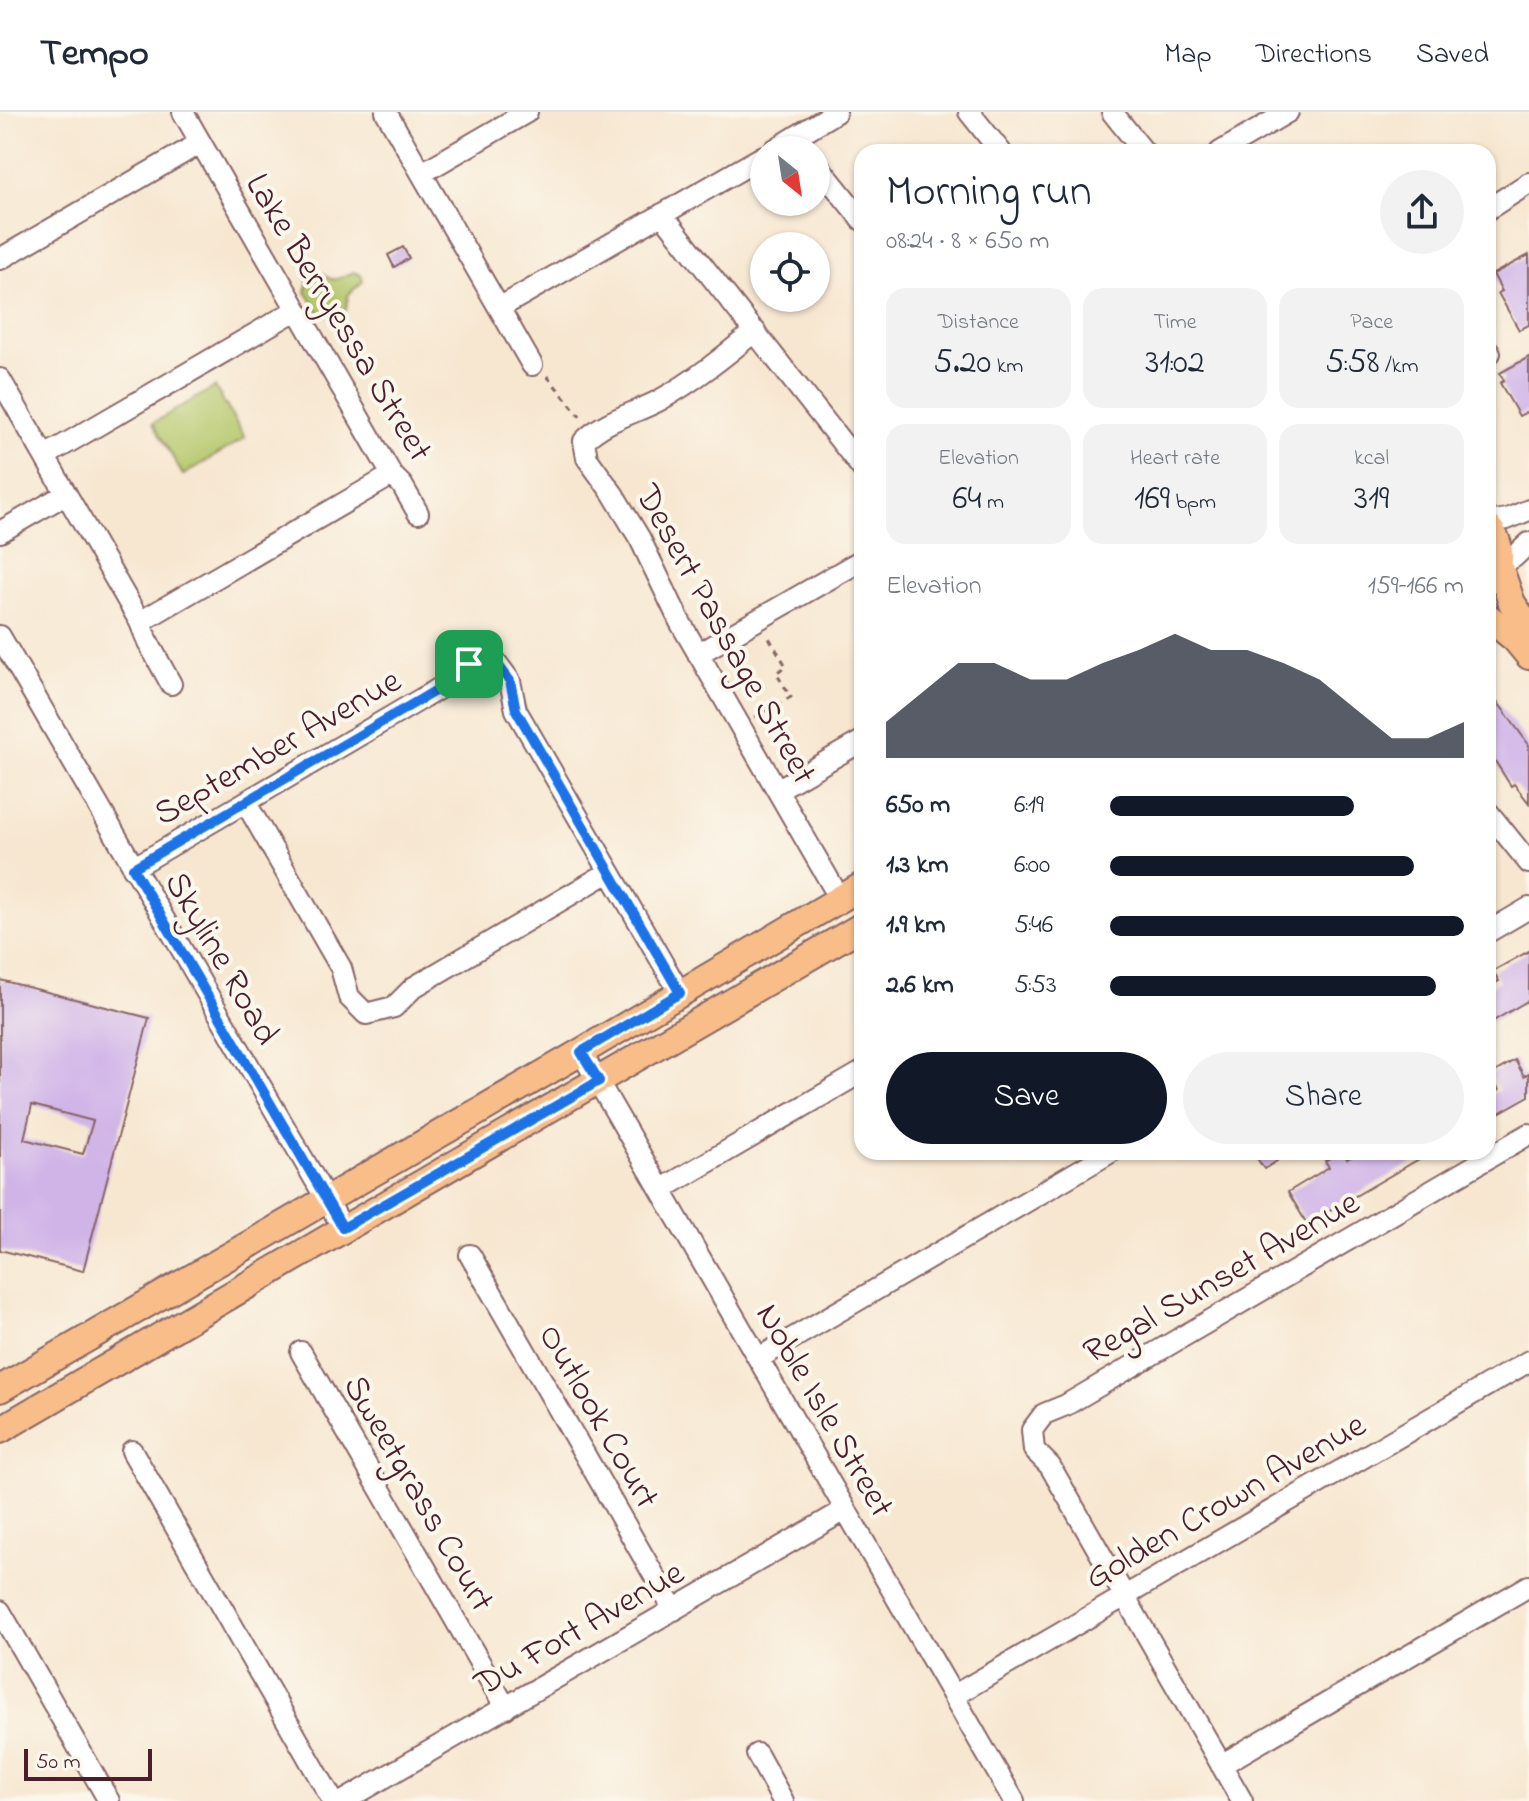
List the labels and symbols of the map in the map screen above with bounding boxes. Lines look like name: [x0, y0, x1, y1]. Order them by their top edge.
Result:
north arrow: [750, 136, 830, 216]
street label: Lake Berryessa Street: [230, 164, 444, 473]
street label: Desert Passage Street: [619, 475, 829, 795]
pin: [435, 630, 503, 698]
street label: September Avenue: [145, 656, 413, 841]
street label: Skyline Road: [149, 863, 291, 1056]
street label: Regal Sunset Avenue: [1074, 1178, 1371, 1380]
street label: Noble Isle Street: [740, 1294, 906, 1528]
street label: Outlook Court: [523, 1315, 671, 1520]
street label: Sweetgrass Court: [328, 1366, 506, 1623]
street label: Golden Crown Avenue: [1076, 1400, 1378, 1605]
street label: Du Fort Avenue: [465, 1548, 696, 1712]
scale bar: [24, 1745, 152, 1781]

